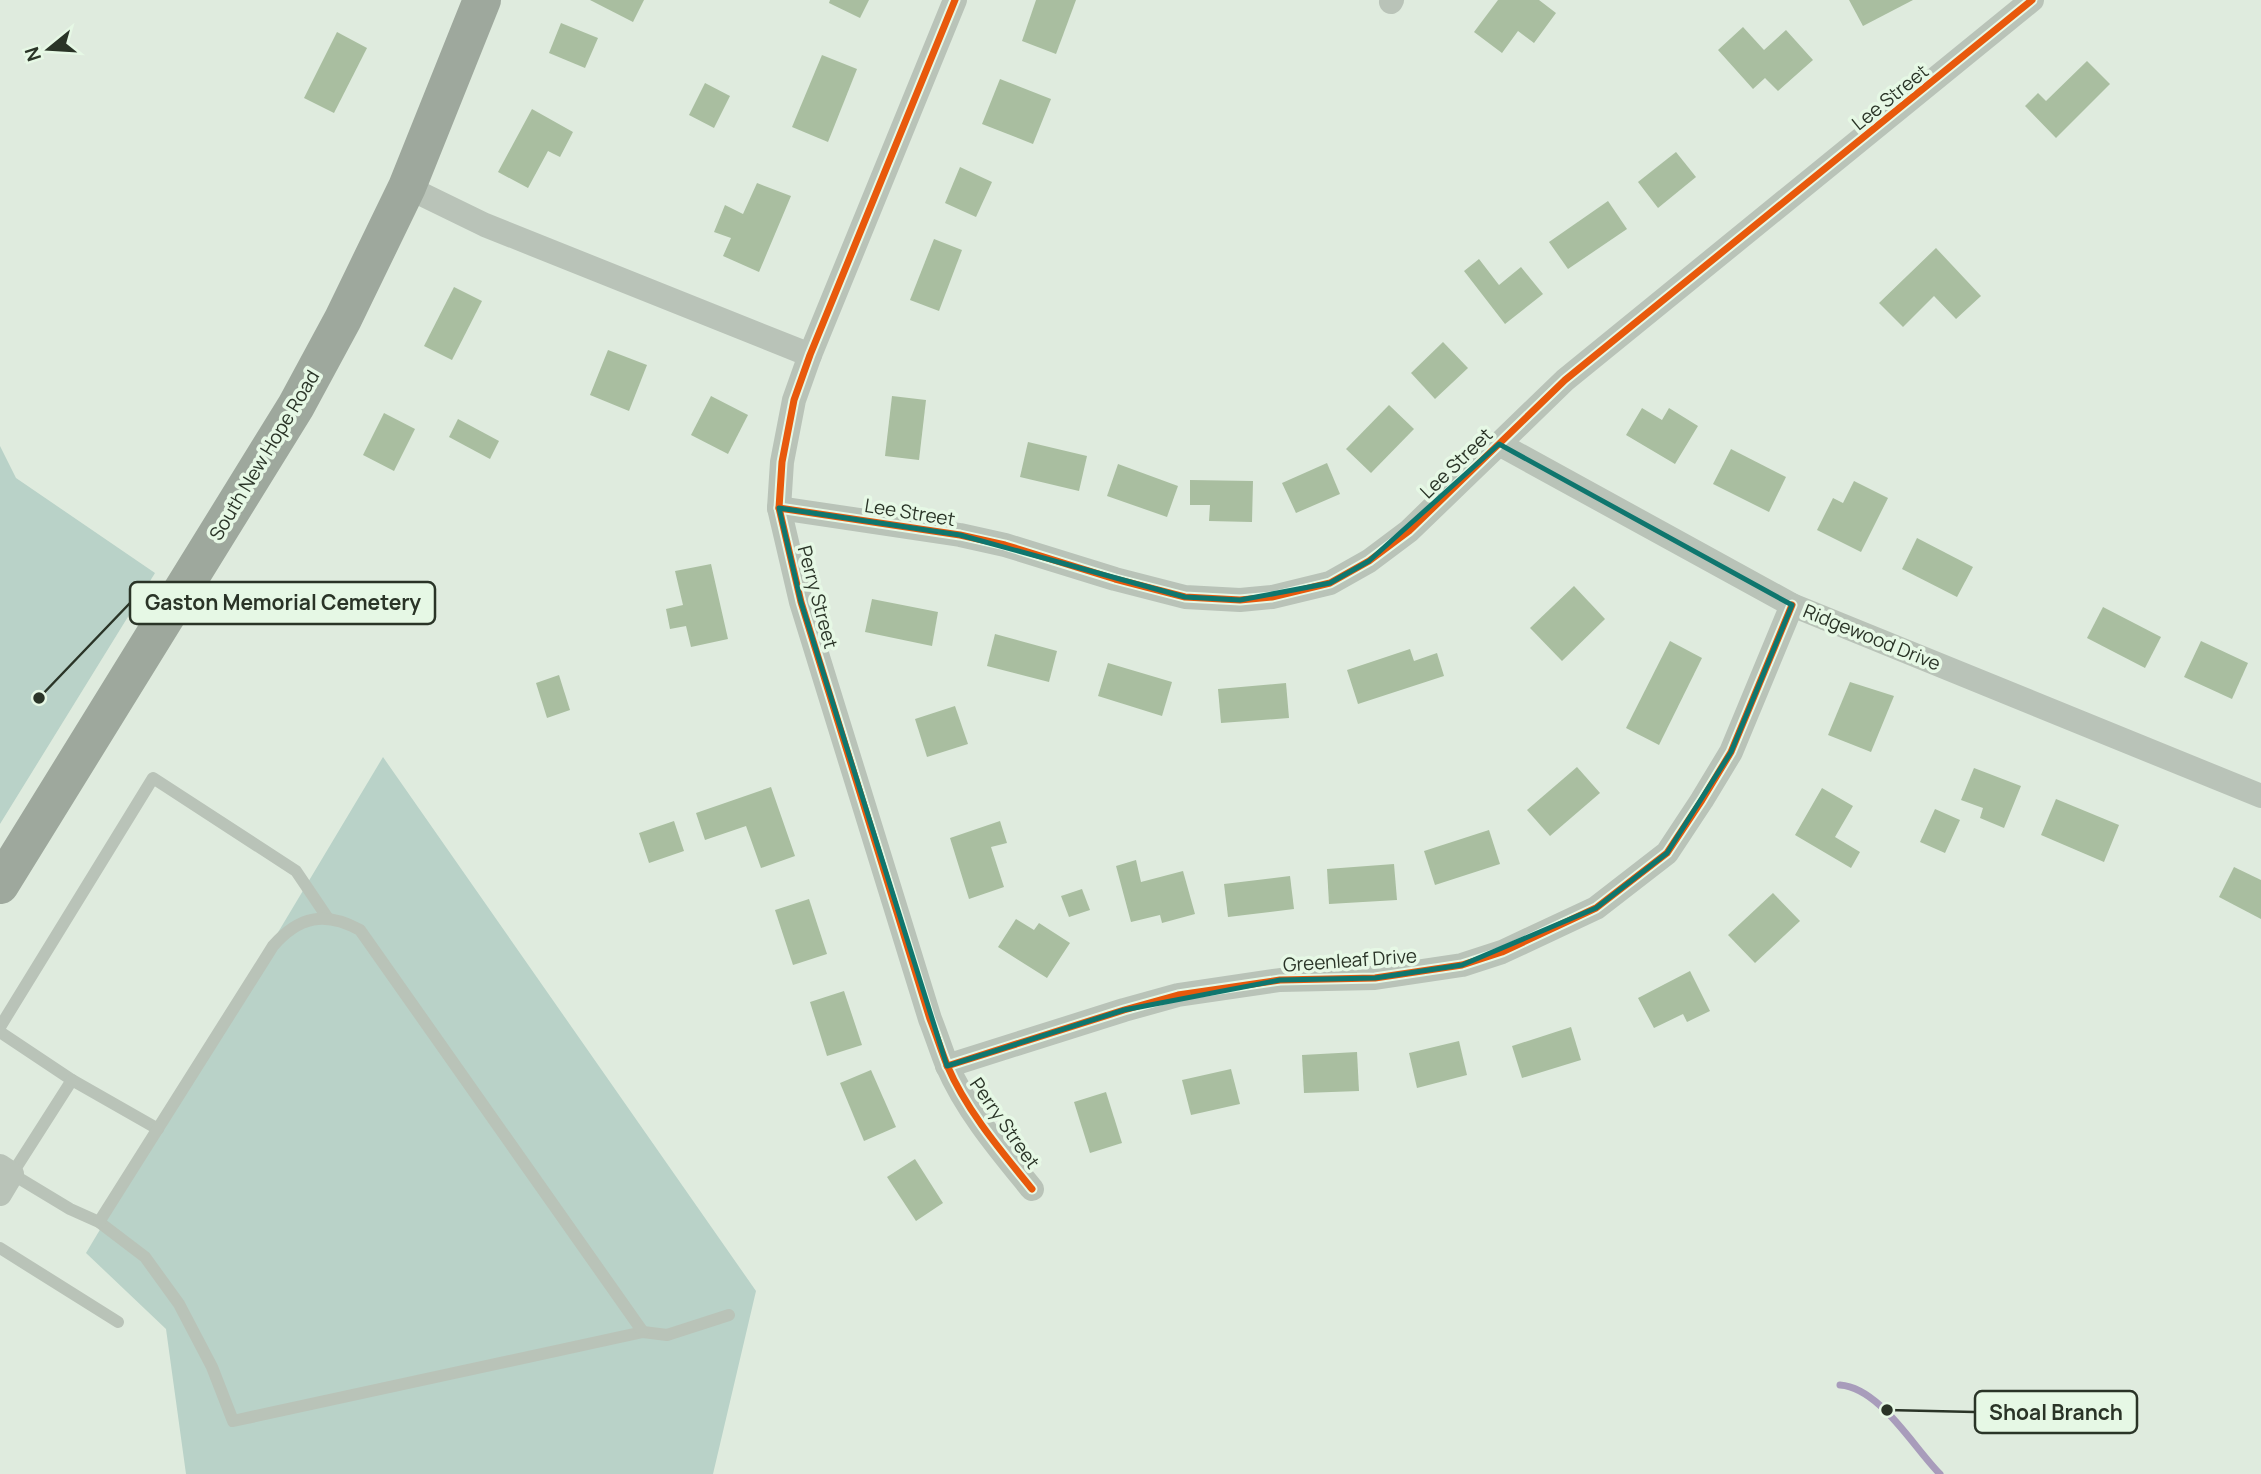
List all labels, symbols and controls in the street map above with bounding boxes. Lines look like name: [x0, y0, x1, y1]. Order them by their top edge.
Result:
north arrow: [14, 14, 84, 84]
text: N: [18, 44, 47, 65]
street label: Lee Street: [1846, 58, 1934, 136]
street label: South New Hope Road: [203, 365, 325, 545]
street label: Lee Street: [1414, 422, 1498, 504]
street label: Lee Street: [863, 492, 957, 532]
street label: Perry Street: [792, 543, 844, 651]
callout: Gaston Memorial Cemetery: [130, 582, 435, 624]
text: Gaston Memorial Cemetery: [145, 588, 421, 616]
street label: Ridgewood Drive: [1800, 598, 1944, 676]
street label: Greenleaf Drive: [1282, 942, 1418, 978]
street label: Perry Street: [964, 1072, 1046, 1174]
callout: Shoal Branch: [1975, 1391, 2137, 1433]
text: Shoal Branch: [1989, 1398, 2123, 1426]

